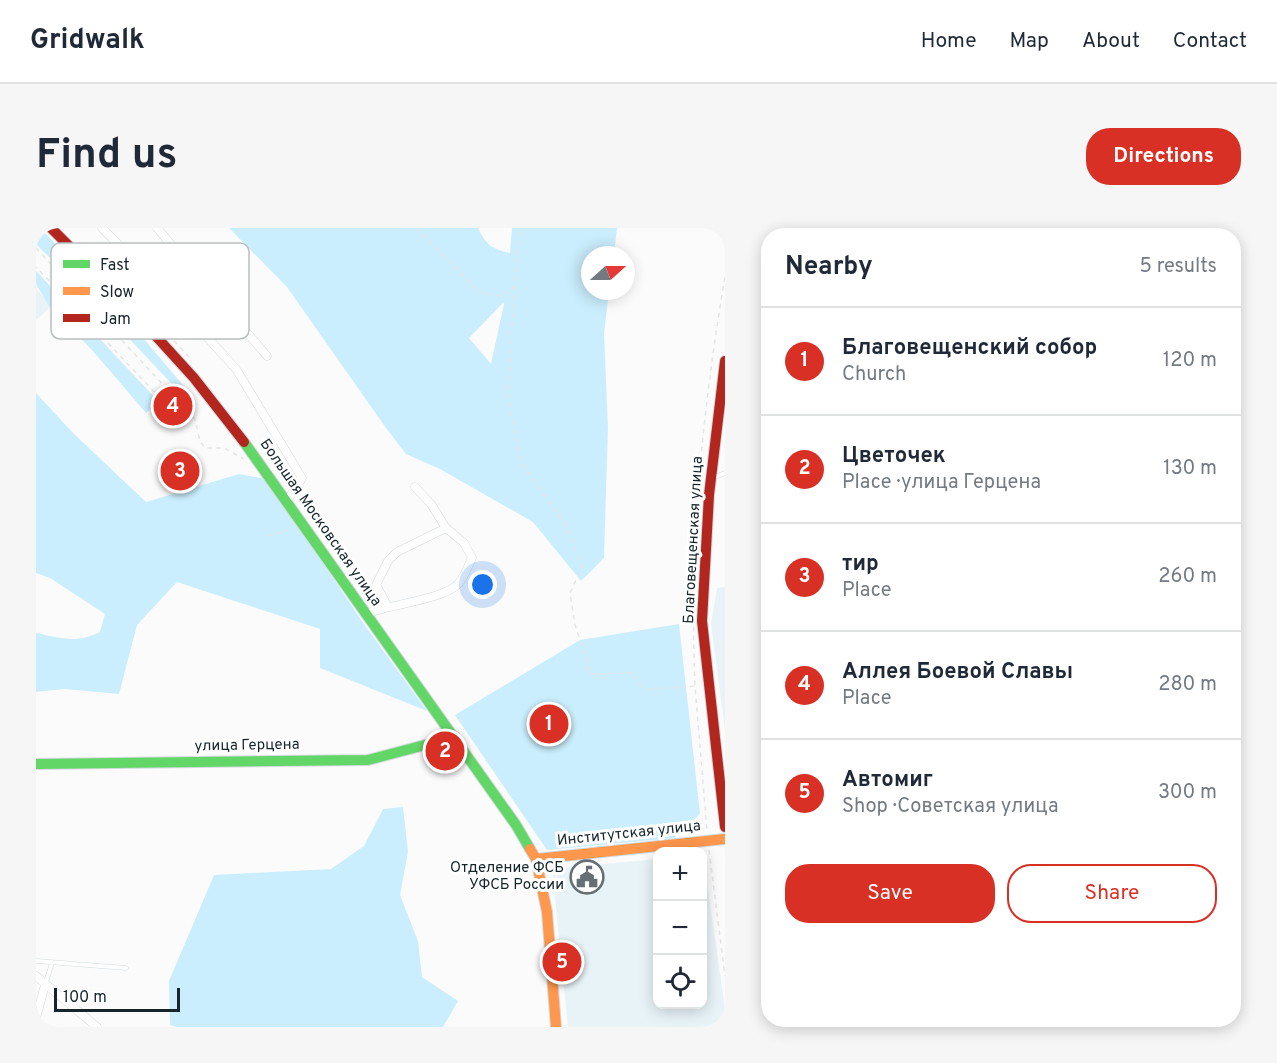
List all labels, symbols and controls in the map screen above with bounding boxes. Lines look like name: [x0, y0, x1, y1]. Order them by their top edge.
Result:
text: Gridwalk: [30, 23, 145, 59]
text: Home: [921, 28, 977, 55]
text: Map: [1010, 28, 1049, 55]
text: About: [1082, 28, 1140, 55]
text: Contact: [1173, 28, 1247, 55]
button: Directions: [1086, 128, 1241, 185]
text: Find us: [36, 130, 177, 183]
legend: [51, 243, 249, 339]
north arrow: [581, 246, 635, 300]
text: Nearby: [785, 251, 873, 284]
text: 5 results: [1140, 254, 1217, 280]
text: Fast: [100, 256, 130, 276]
text: Slow: [100, 283, 134, 303]
text: Jam: [100, 310, 131, 330]
text: Благовещенский собор: [842, 335, 1097, 362]
text: 1: [801, 348, 809, 374]
text: 120 m: [1163, 348, 1217, 374]
text: Church: [842, 362, 906, 388]
pin: 4: [154, 384, 192, 429]
street label: Большая Московская улица: [255, 436, 385, 610]
text: Цветочек: [842, 443, 946, 470]
pin: 3: [160, 448, 200, 494]
street label: Благовещенская улица: [680, 456, 708, 624]
text: 2: [798, 456, 811, 482]
text: 130 m: [1163, 456, 1217, 482]
text: Place · улица Герцена: [842, 470, 1041, 496]
text: тир: [842, 551, 879, 578]
text: 3: [799, 564, 811, 590]
text: 260 m: [1158, 564, 1217, 590]
your location: [468, 570, 497, 599]
text: Place: [842, 578, 892, 604]
text: Аллея Боевой Славы: [842, 659, 1073, 686]
text: 4: [798, 672, 811, 698]
text: 280 m: [1158, 672, 1217, 698]
text: Place: [842, 686, 892, 712]
pin: 1: [530, 702, 568, 746]
pin: 2: [426, 728, 464, 774]
street label: улица Герцена: [194, 736, 300, 756]
text: Автомиг: [842, 767, 933, 794]
text: 5: [798, 780, 811, 806]
text: 300 m: [1158, 780, 1217, 806]
text: Shop · Советская улица: [842, 794, 1058, 820]
street label: Институтская улица: [556, 817, 702, 851]
map controls: [653, 847, 707, 1009]
button: +: [653, 847, 707, 901]
place label: Отделение ФСБ УФСБ России: [450, 859, 564, 895]
public building icon: Отделение ФСБ УФСБ России: [569, 859, 605, 895]
button: Save: [785, 864, 995, 923]
button: Share: [1007, 864, 1217, 923]
button: −: [653, 901, 707, 955]
pin: 5: [542, 940, 582, 984]
button: locate: [653, 955, 707, 1009]
scale bar: [54, 985, 180, 1012]
text: 100 m: [63, 988, 107, 1008]

